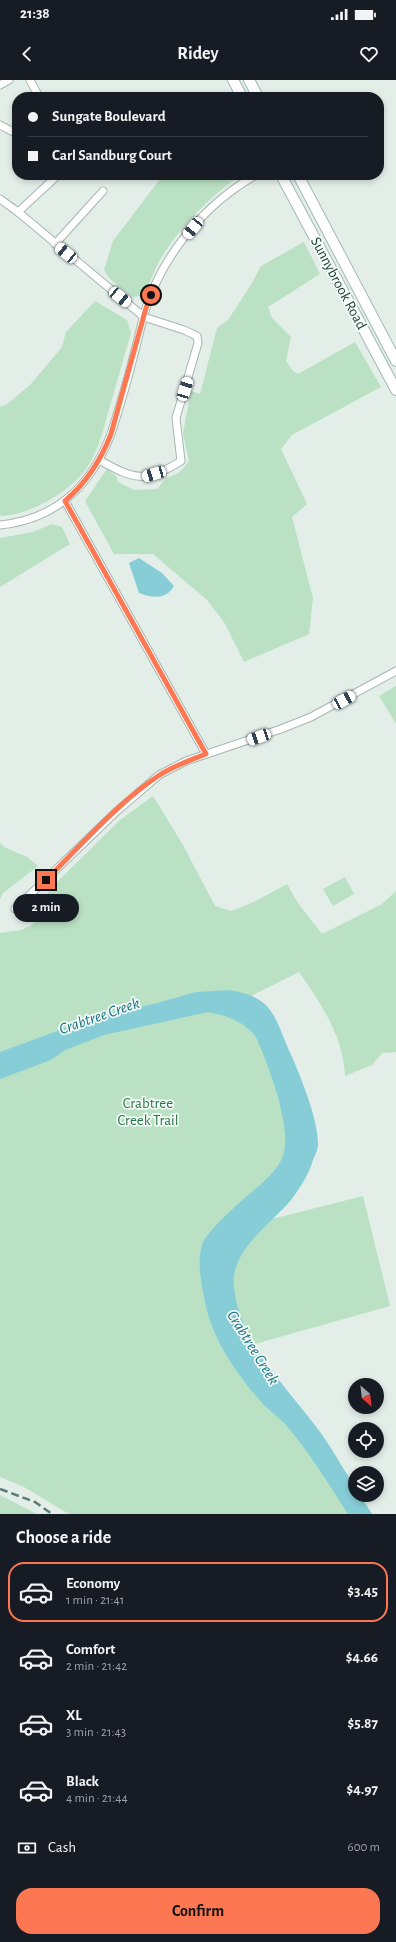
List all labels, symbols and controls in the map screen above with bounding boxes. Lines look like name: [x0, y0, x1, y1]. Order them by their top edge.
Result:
text: 21:38: [20, 6, 50, 21]
icon: back: [16, 43, 38, 65]
icon: heart: [358, 43, 380, 65]
text: Ridey: [177, 45, 219, 63]
text: Sungate Boulevard: [52, 109, 166, 124]
text: Carl Sandburg Court: [52, 148, 172, 163]
car: [181, 215, 205, 241]
street label: Sunnybrook Road: [308, 235, 369, 332]
car: [53, 241, 79, 265]
car: [107, 285, 133, 309]
route start: [142, 286, 160, 304]
car: [176, 376, 194, 402]
car: [141, 465, 167, 483]
car: [331, 689, 357, 711]
car: [246, 727, 272, 747]
route end: [37, 871, 55, 889]
callout: 2 min: [13, 894, 79, 922]
text: 2 min: [32, 901, 60, 914]
water label: Crabtree Creek: [57, 995, 142, 1037]
park label: Crabtree Creek Trail: [118, 1096, 178, 1128]
water label: Crabtree Creek: [224, 1308, 282, 1387]
north arrow: [348, 1378, 384, 1414]
map controls: [348, 1378, 384, 1502]
button: locate: [348, 1422, 384, 1458]
button: layers: [348, 1466, 384, 1502]
text: Choose a ride: [16, 1529, 111, 1547]
icon: car: [18, 1574, 54, 1610]
text: Economy: [66, 1576, 120, 1591]
text: $3.45: [347, 1584, 378, 1599]
text: 1 min · 21:41: [66, 1594, 124, 1607]
icon: car: [18, 1640, 54, 1676]
text: Comfort: [66, 1642, 115, 1657]
text: $4.66: [346, 1650, 378, 1665]
text: 2 min · 21:42: [66, 1660, 127, 1673]
icon: car: [18, 1706, 54, 1742]
text: XL: [66, 1708, 82, 1723]
text: $5.87: [347, 1716, 378, 1731]
text: 3 min · 21:43: [66, 1726, 126, 1739]
icon: car: [18, 1772, 54, 1808]
text: Black: [66, 1774, 99, 1789]
text: $4.97: [347, 1782, 378, 1797]
text: 4 min · 21:44: [66, 1792, 128, 1805]
icon: cash: [16, 1837, 38, 1859]
text: Cash: [48, 1840, 76, 1855]
text: 600 m: [348, 1841, 380, 1854]
button: Confirm: [16, 1888, 380, 1934]

